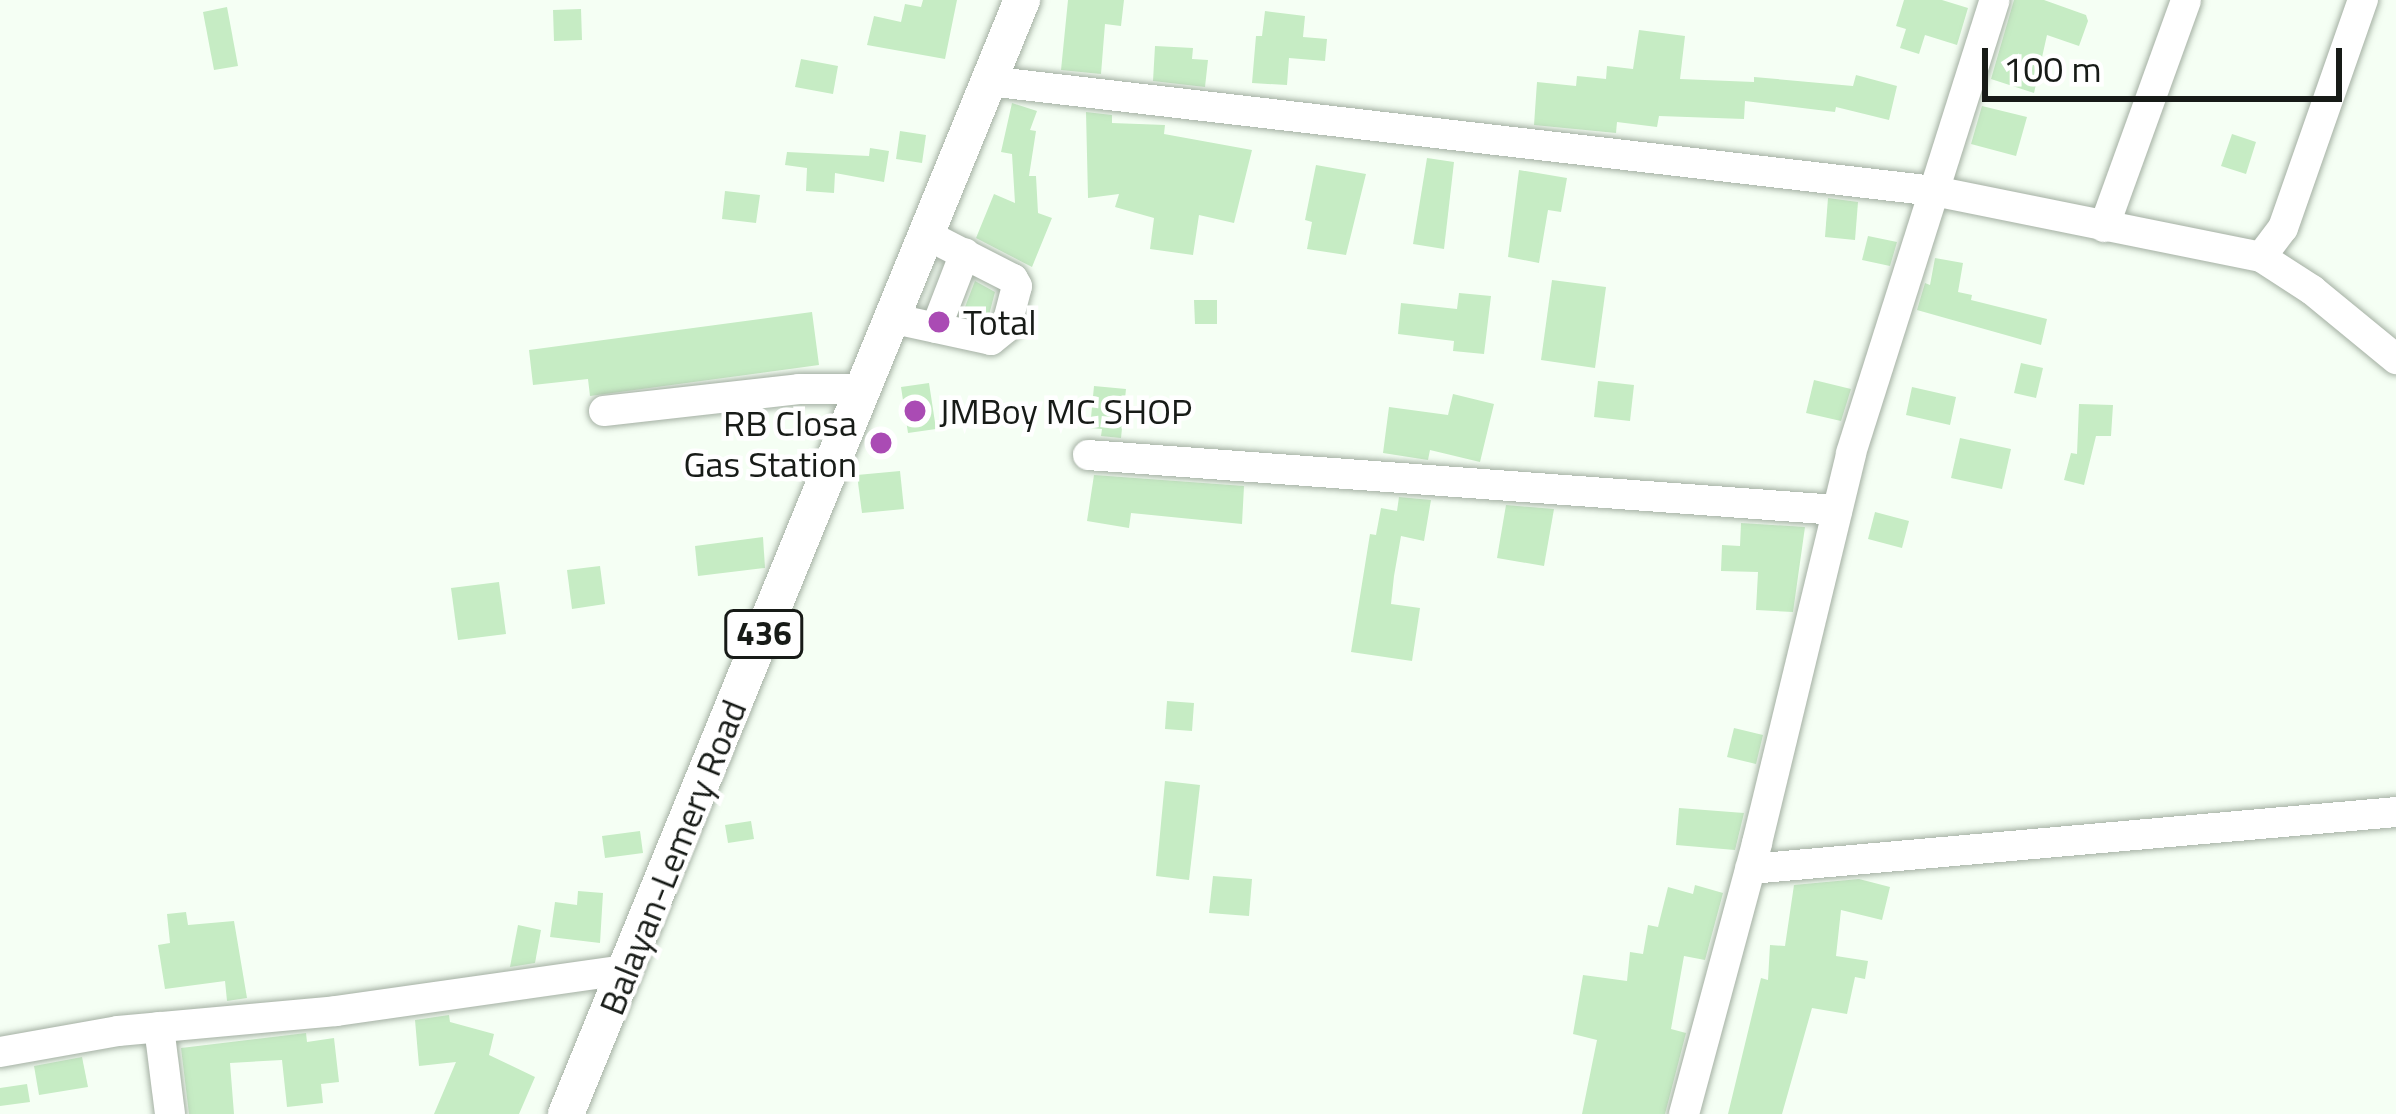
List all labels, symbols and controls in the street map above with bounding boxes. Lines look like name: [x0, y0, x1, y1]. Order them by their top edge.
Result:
scale bar: [1988, 24, 2348, 98]
text: 100 m: [2003, 41, 2102, 96]
place label: Total: [963, 300, 1037, 344]
marker: Total: [926, 309, 952, 335]
place label: JMBoy MC SHOP: [939, 389, 1192, 433]
marker: JMBoy MC SHOP: [902, 398, 928, 424]
place label: RB Closa Gas Station: [683, 400, 857, 485]
marker: RB Closa Gas Station: [868, 430, 894, 456]
road number: 436: [722, 607, 806, 661]
street label: Balayan-Lemery Road: [589, 693, 755, 1021]

